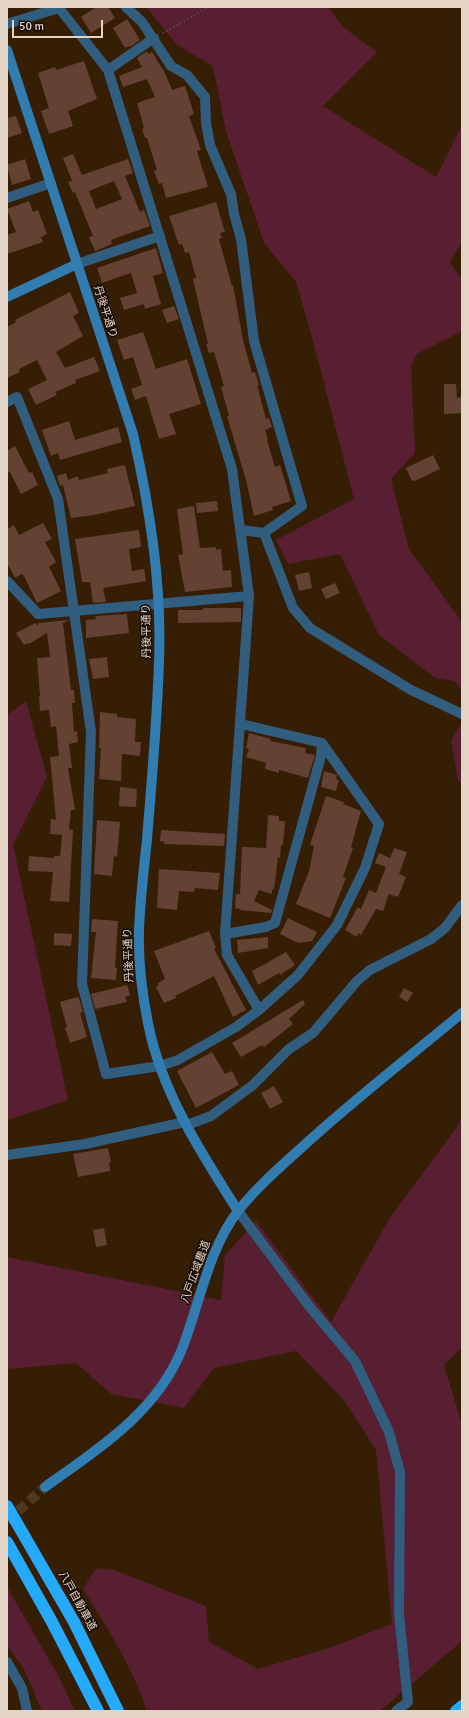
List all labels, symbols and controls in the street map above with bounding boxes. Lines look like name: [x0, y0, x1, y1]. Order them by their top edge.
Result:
scale bar: [14, 12, 105, 38]
text: 50 m: [19, 19, 44, 34]
street label: 丹後平通り: [90, 284, 120, 340]
street label: 丹後平通り: [140, 603, 154, 659]
street label: 丹後平通り: [121, 927, 137, 983]
street label: 八戸広域農道: [179, 1239, 213, 1305]
street label: 八戸自動車道: [55, 1569, 99, 1633]

